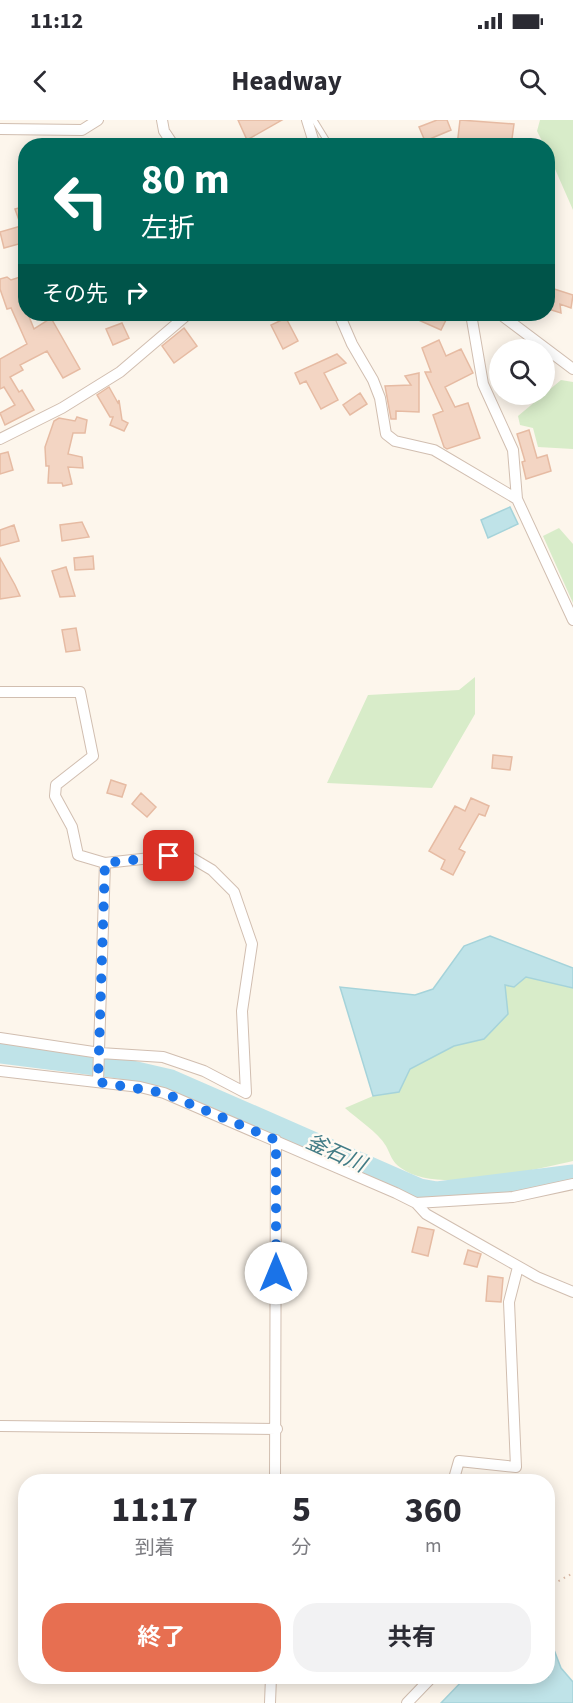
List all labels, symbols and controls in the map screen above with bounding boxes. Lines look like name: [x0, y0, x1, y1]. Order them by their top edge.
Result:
text: 11:12: [30, 5, 83, 37]
text: Headway: [231, 62, 342, 101]
icon: back: [24, 65, 57, 98]
icon: search: [516, 65, 549, 98]
text: 80 m: [141, 150, 230, 210]
icon: left: [42, 162, 120, 240]
text: 左折: [141, 209, 195, 248]
icon: right: [120, 276, 153, 309]
text: その先: [42, 278, 108, 310]
map controls: [489, 339, 555, 405]
button: search: [489, 339, 555, 405]
pin: [143, 830, 194, 881]
icon: arrive: [152, 839, 185, 872]
water label: 釜石川: [301, 1126, 373, 1180]
position arrow: [244, 1241, 308, 1305]
text: 11:17: [111, 1484, 198, 1535]
text: 5: [292, 1484, 311, 1535]
text: 360: [405, 1485, 462, 1536]
text: m: [425, 1532, 442, 1560]
text: 到着: [135, 1534, 175, 1562]
text: 分: [291, 1534, 311, 1562]
button: 終了: [42, 1603, 281, 1672]
button: 共有: [293, 1603, 531, 1672]

